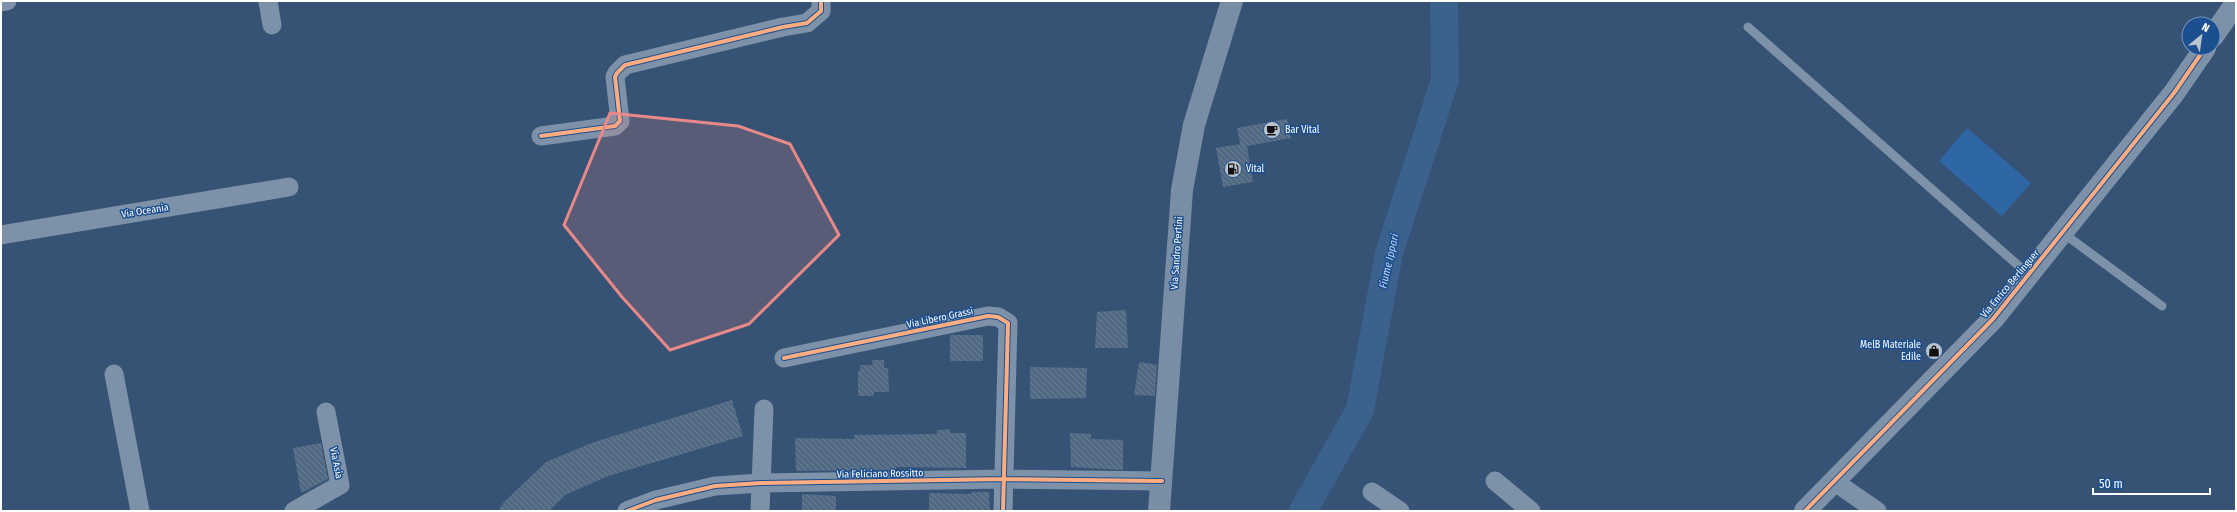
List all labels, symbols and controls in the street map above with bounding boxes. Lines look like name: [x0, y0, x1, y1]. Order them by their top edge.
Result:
north arrow: [2181, 16, 2221, 56]
text: N: [2200, 20, 2212, 35]
cafe icon: Bar Vital: [1262, 120, 1282, 140]
place label: Bar Vital: [1285, 124, 1320, 136]
fuel station icon: Vital: [1223, 159, 1243, 179]
place label: Vital: [1246, 163, 1265, 175]
street label: Via Oceania: [121, 201, 170, 221]
street label: Via Sandro Pertini: [1168, 216, 1186, 290]
water label: Fiume Ippari: [1376, 232, 1402, 290]
street label: Via Enrico Berlinguer: [1978, 247, 2042, 320]
street label: Via Libero Grassi: [906, 305, 974, 331]
place label: MelB Materiale Edile: [1860, 339, 1921, 363]
shop icon: MelB Materiale Edile: [1924, 341, 1944, 361]
street label: Via Asia: [327, 446, 345, 480]
street label: Via Feliciano Rossitto: [837, 467, 923, 481]
scale bar: [2093, 470, 2210, 496]
text: 50 m: [2099, 477, 2123, 491]

